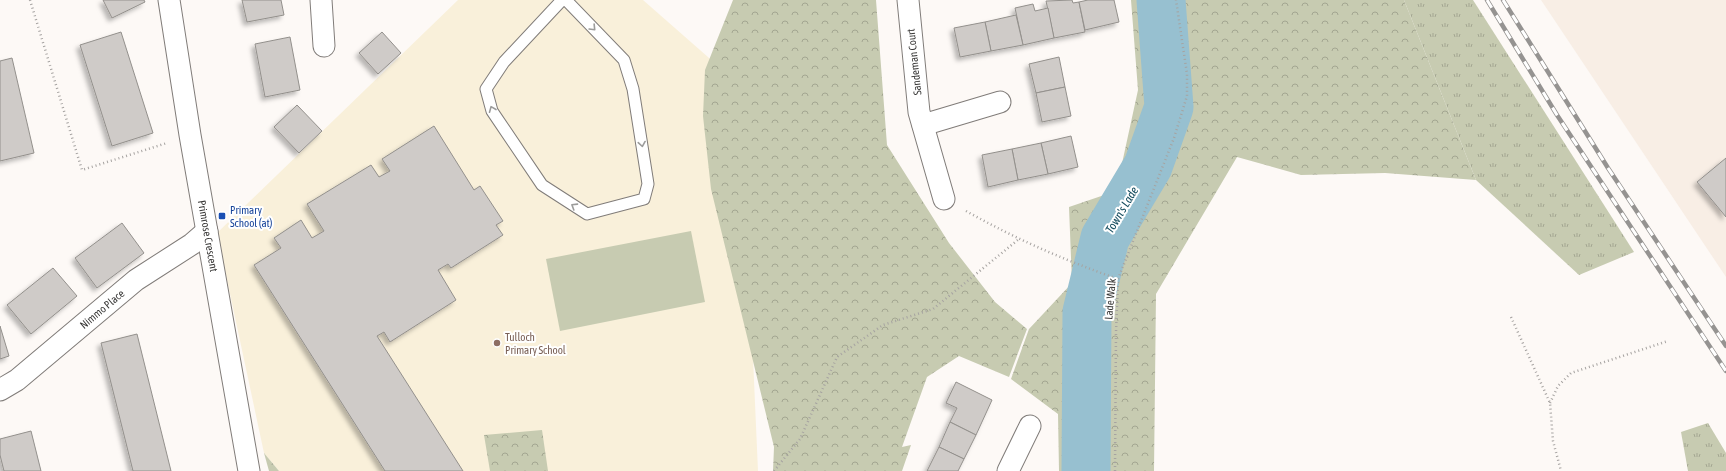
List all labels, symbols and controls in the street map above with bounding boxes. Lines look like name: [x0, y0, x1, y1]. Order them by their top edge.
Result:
one-way arrow: [588, 23, 596, 31]
street label: Sandeman Court: [905, 28, 923, 96]
one-way arrow: [489, 105, 497, 113]
one-way arrow: [637, 141, 646, 147]
water label: Town's Lade: [1103, 184, 1142, 236]
street label: Primrose Crescent: [196, 199, 220, 273]
one-way arrow: [572, 203, 579, 210]
place label: Primary School (at): [230, 204, 273, 229]
marker: Primary School (at): [217, 211, 227, 221]
street label: Lade Walk: [1102, 278, 1118, 320]
street label: Nimmo Place: [77, 287, 127, 331]
place label: Tulloch Primary School: [505, 331, 566, 356]
marker: Tulloch Primary School: [492, 338, 502, 348]

